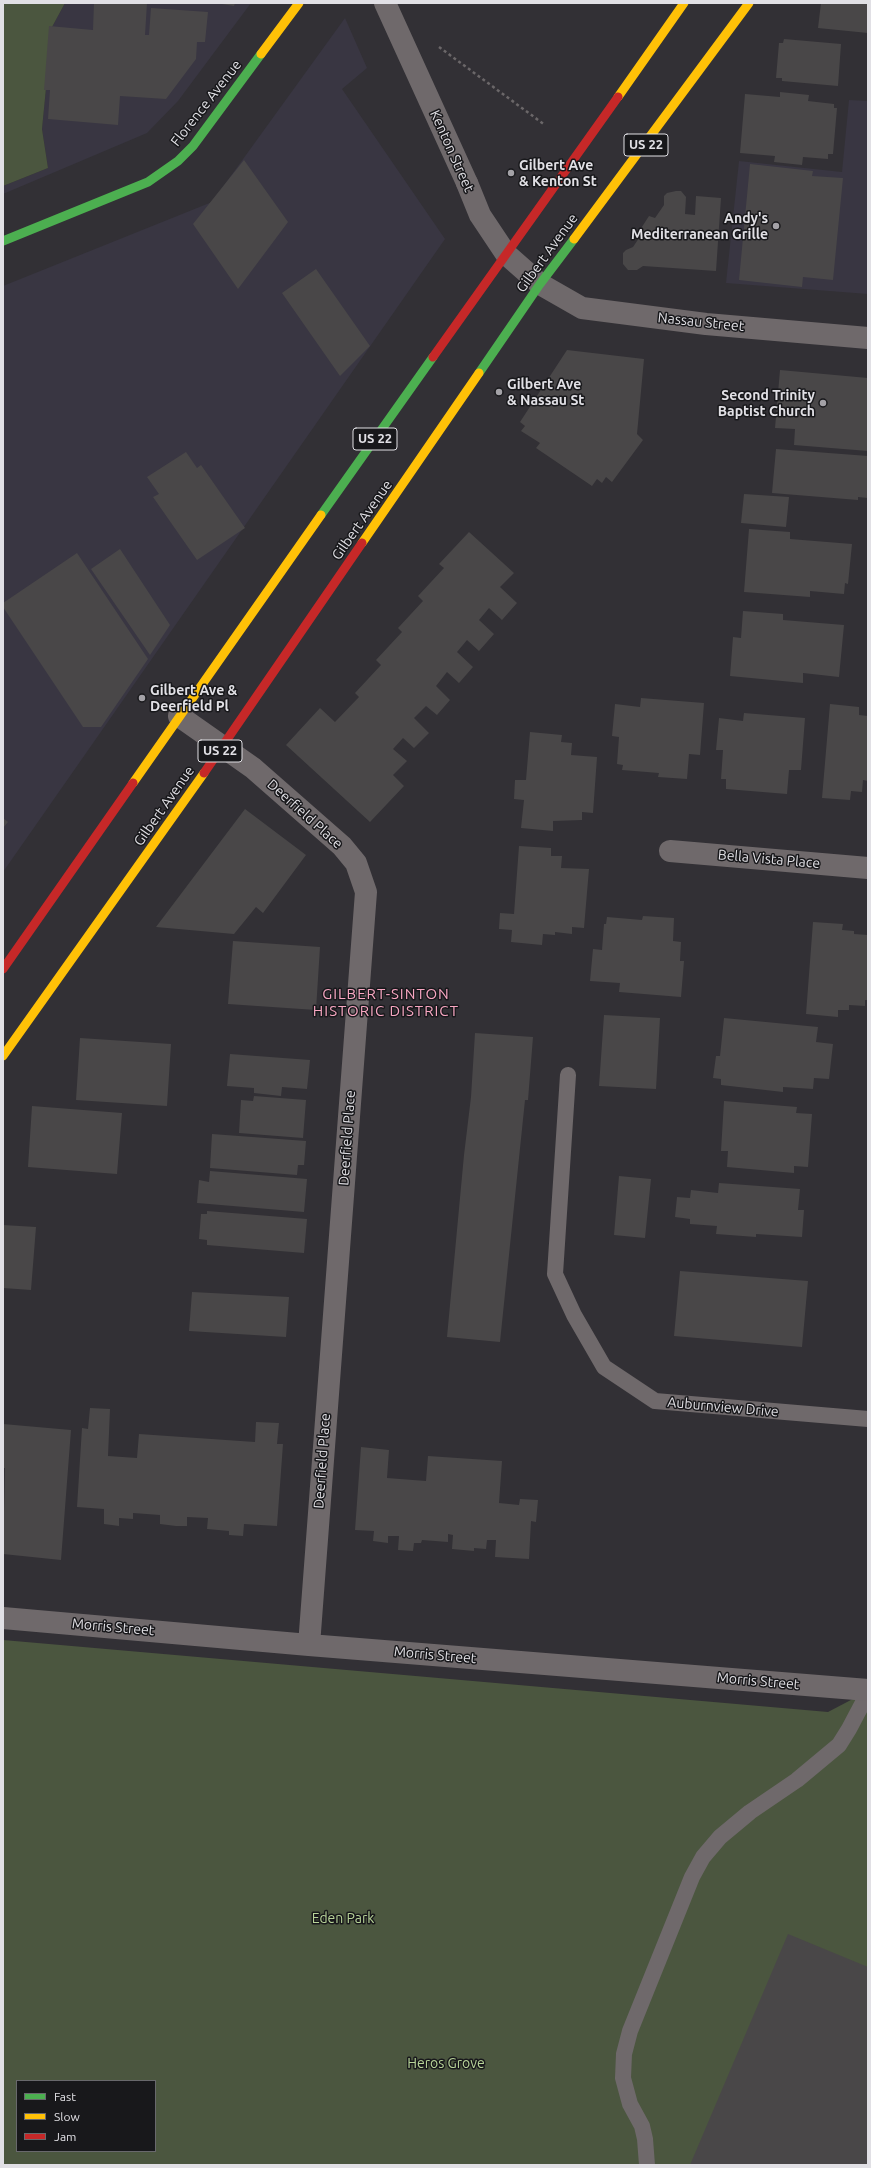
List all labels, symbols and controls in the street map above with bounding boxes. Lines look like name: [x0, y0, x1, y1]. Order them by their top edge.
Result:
street label: Florence Avenue: [167, 57, 245, 149]
street label: Kenton Street: [426, 107, 478, 195]
road number: US 22: [624, 134, 668, 156]
place label: Gilbert Ave & Kenton St: [519, 157, 597, 190]
marker: Gilbert Ave & Kenton St: [506, 168, 516, 178]
street label: Gilbert Avenue: [513, 210, 581, 296]
place label: Andy's Mediterranean Grille: [631, 210, 768, 242]
marker: Andy's Mediterranean Grille: [771, 221, 781, 231]
street label: Nassau Street: [657, 309, 745, 335]
place label: Gilbert Ave & Nassau St: [507, 376, 584, 408]
marker: Gilbert Ave & Nassau St: [494, 387, 504, 397]
place label: Second Trinity Baptist Church: [718, 387, 815, 420]
marker: Second Trinity Baptist Church: [818, 398, 828, 408]
road number: US 22: [353, 428, 397, 450]
street label: Gilbert Avenue: [328, 477, 396, 563]
place label: Gilbert Ave & Deerfield Pl: [150, 682, 237, 714]
marker: Gilbert Ave & Deerfield Pl: [137, 693, 147, 703]
road number: US 22: [198, 740, 242, 762]
street label: Gilbert Avenue: [130, 763, 198, 849]
street label: Deerfield Place: [264, 776, 346, 852]
street label: Bella Vista Place: [717, 846, 821, 872]
district label: GILBERT-SINTON HISTORIC DISTRICT: [313, 985, 459, 1020]
street label: Deerfield Place: [335, 1090, 359, 1186]
street label: Auburnview Drive: [667, 1394, 779, 1420]
street label: Deerfield Place: [310, 1413, 334, 1509]
street label: Morris Street: [71, 1615, 155, 1639]
street label: Morris Street: [393, 1643, 477, 1667]
street label: Morris Street: [716, 1669, 800, 1693]
park label: Eden Park: [312, 1910, 374, 1926]
park label: Heros Grove: [407, 2055, 485, 2071]
legend: [16, 2080, 156, 2152]
text: Fast: [54, 2090, 76, 2103]
text: Slow: [54, 2110, 80, 2123]
text: Jam: [54, 2130, 76, 2143]

